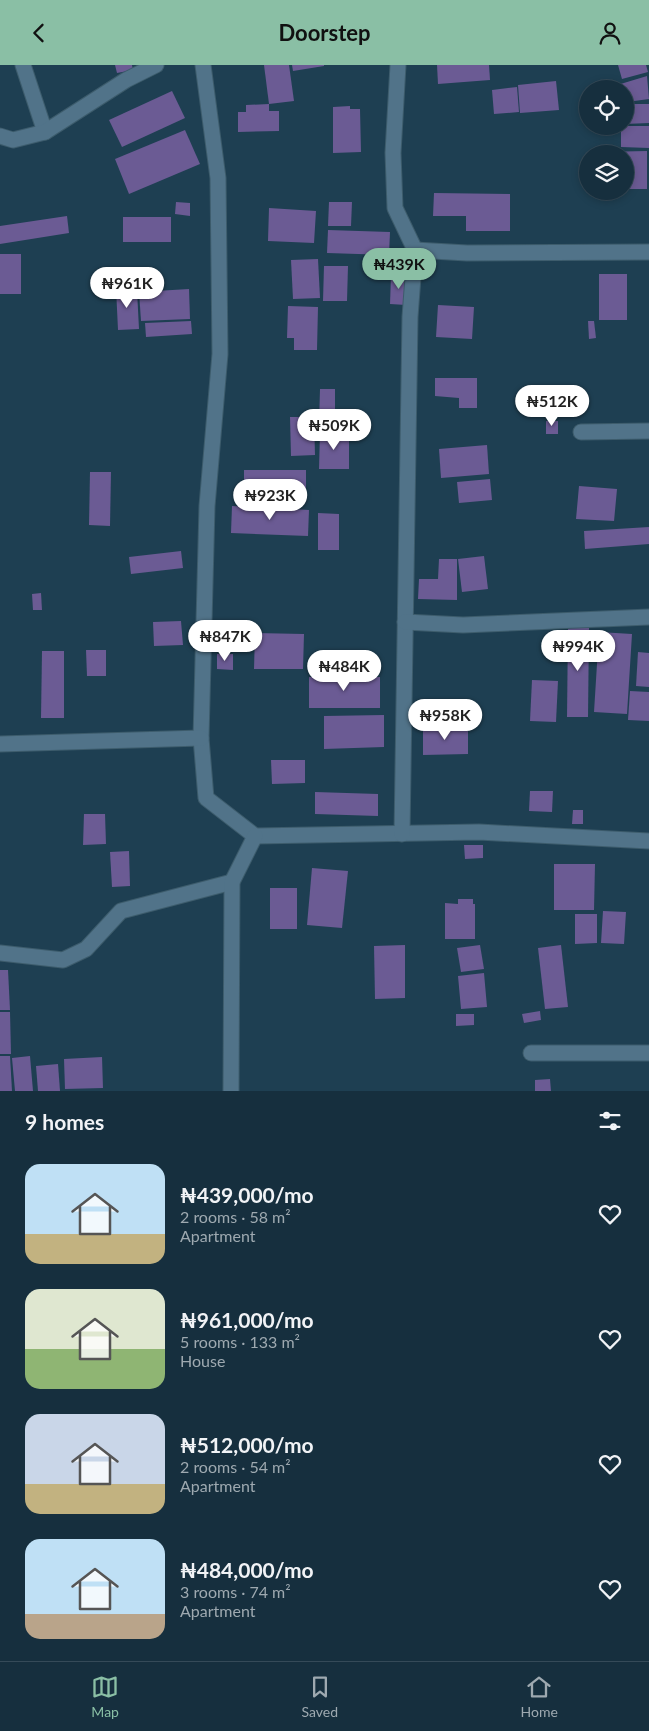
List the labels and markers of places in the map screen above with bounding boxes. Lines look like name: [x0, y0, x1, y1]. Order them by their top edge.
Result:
pin: ₦439K: [364, 247, 434, 290]
pin: ₦961K: [92, 267, 162, 309]
pin: ₦512K: [517, 385, 587, 427]
pin: ₦509K: [299, 409, 369, 451]
pin: ₦923K: [235, 479, 305, 521]
pin: ₦847K: [190, 619, 260, 662]
pin: ₦994K: [543, 629, 613, 672]
pin: ₦484K: [309, 649, 379, 692]
pin: ₦958K: [410, 699, 480, 741]

